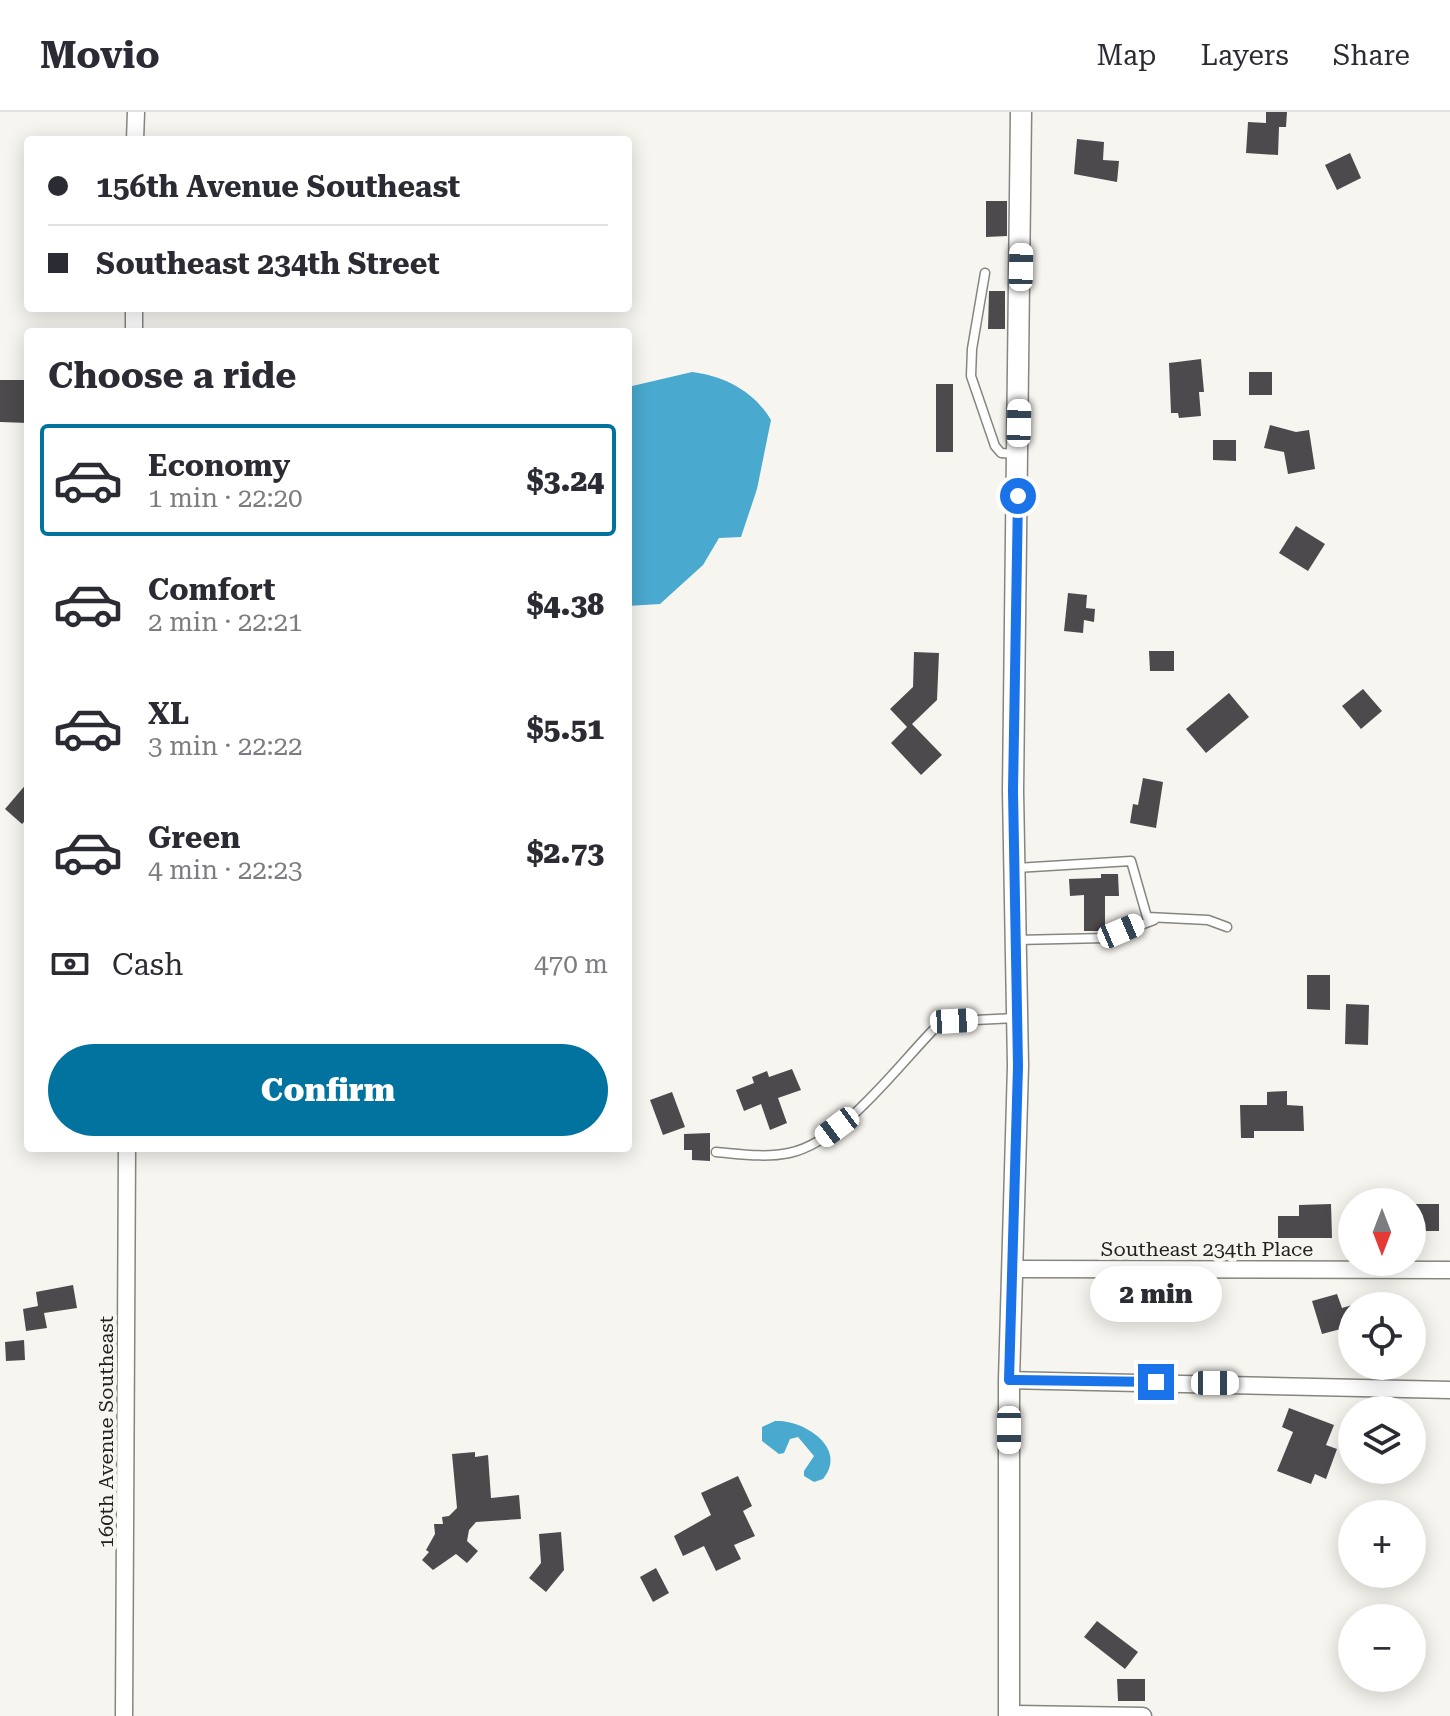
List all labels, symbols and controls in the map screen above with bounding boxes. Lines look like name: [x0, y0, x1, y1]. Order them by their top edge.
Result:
text: Movio: [40, 33, 160, 77]
text: Map: [1097, 39, 1156, 72]
text: Layers: [1200, 39, 1289, 72]
text: Share: [1333, 39, 1410, 72]
text: 156th Avenue Southeast: [96, 169, 460, 204]
car: [1009, 243, 1033, 291]
text: Southeast 234th Street: [96, 246, 440, 281]
text: Choose a ride: [48, 355, 296, 397]
car: [1007, 399, 1031, 447]
icon: car: [52, 444, 124, 516]
text: Economy: [148, 448, 290, 483]
text: $3.24: [527, 463, 604, 498]
route start: [1000, 478, 1036, 514]
text: 1 min · 22:20: [148, 483, 303, 513]
icon: car: [52, 568, 124, 640]
text: Comfort: [148, 572, 275, 607]
text: $4.38: [527, 587, 604, 622]
text: 2 min · 22:21: [148, 607, 303, 637]
icon: car: [52, 692, 124, 764]
text: XL: [148, 696, 189, 731]
text: $5.51: [527, 711, 604, 746]
text: 3 min · 22:22: [148, 731, 303, 761]
icon: car: [52, 816, 124, 888]
text: Green: [148, 820, 240, 855]
text: $2.73: [527, 835, 604, 870]
text: 4 min · 22:23: [148, 855, 303, 885]
car: [1094, 911, 1148, 951]
icon: cash: [48, 942, 92, 986]
text: Cash: [112, 947, 183, 982]
text: 470 m: [534, 949, 608, 979]
car: [929, 1008, 979, 1034]
button: Confirm: [48, 1044, 608, 1136]
car: [811, 1103, 863, 1151]
north arrow: [1338, 1188, 1426, 1276]
map controls: [1338, 1188, 1426, 1692]
street label: Southeast 234th Place: [1101, 1237, 1313, 1261]
callout: 2 min: [1090, 1266, 1222, 1322]
text: 2 min: [1119, 1279, 1193, 1309]
button: locate: [1338, 1292, 1426, 1380]
street label: 160th Avenue Southeast: [94, 1315, 118, 1548]
route end: [1138, 1364, 1174, 1400]
car: [1191, 1371, 1239, 1395]
button: layers: [1338, 1396, 1426, 1484]
car: [997, 1406, 1021, 1454]
button: +: [1338, 1500, 1426, 1588]
button: −: [1338, 1604, 1426, 1692]

